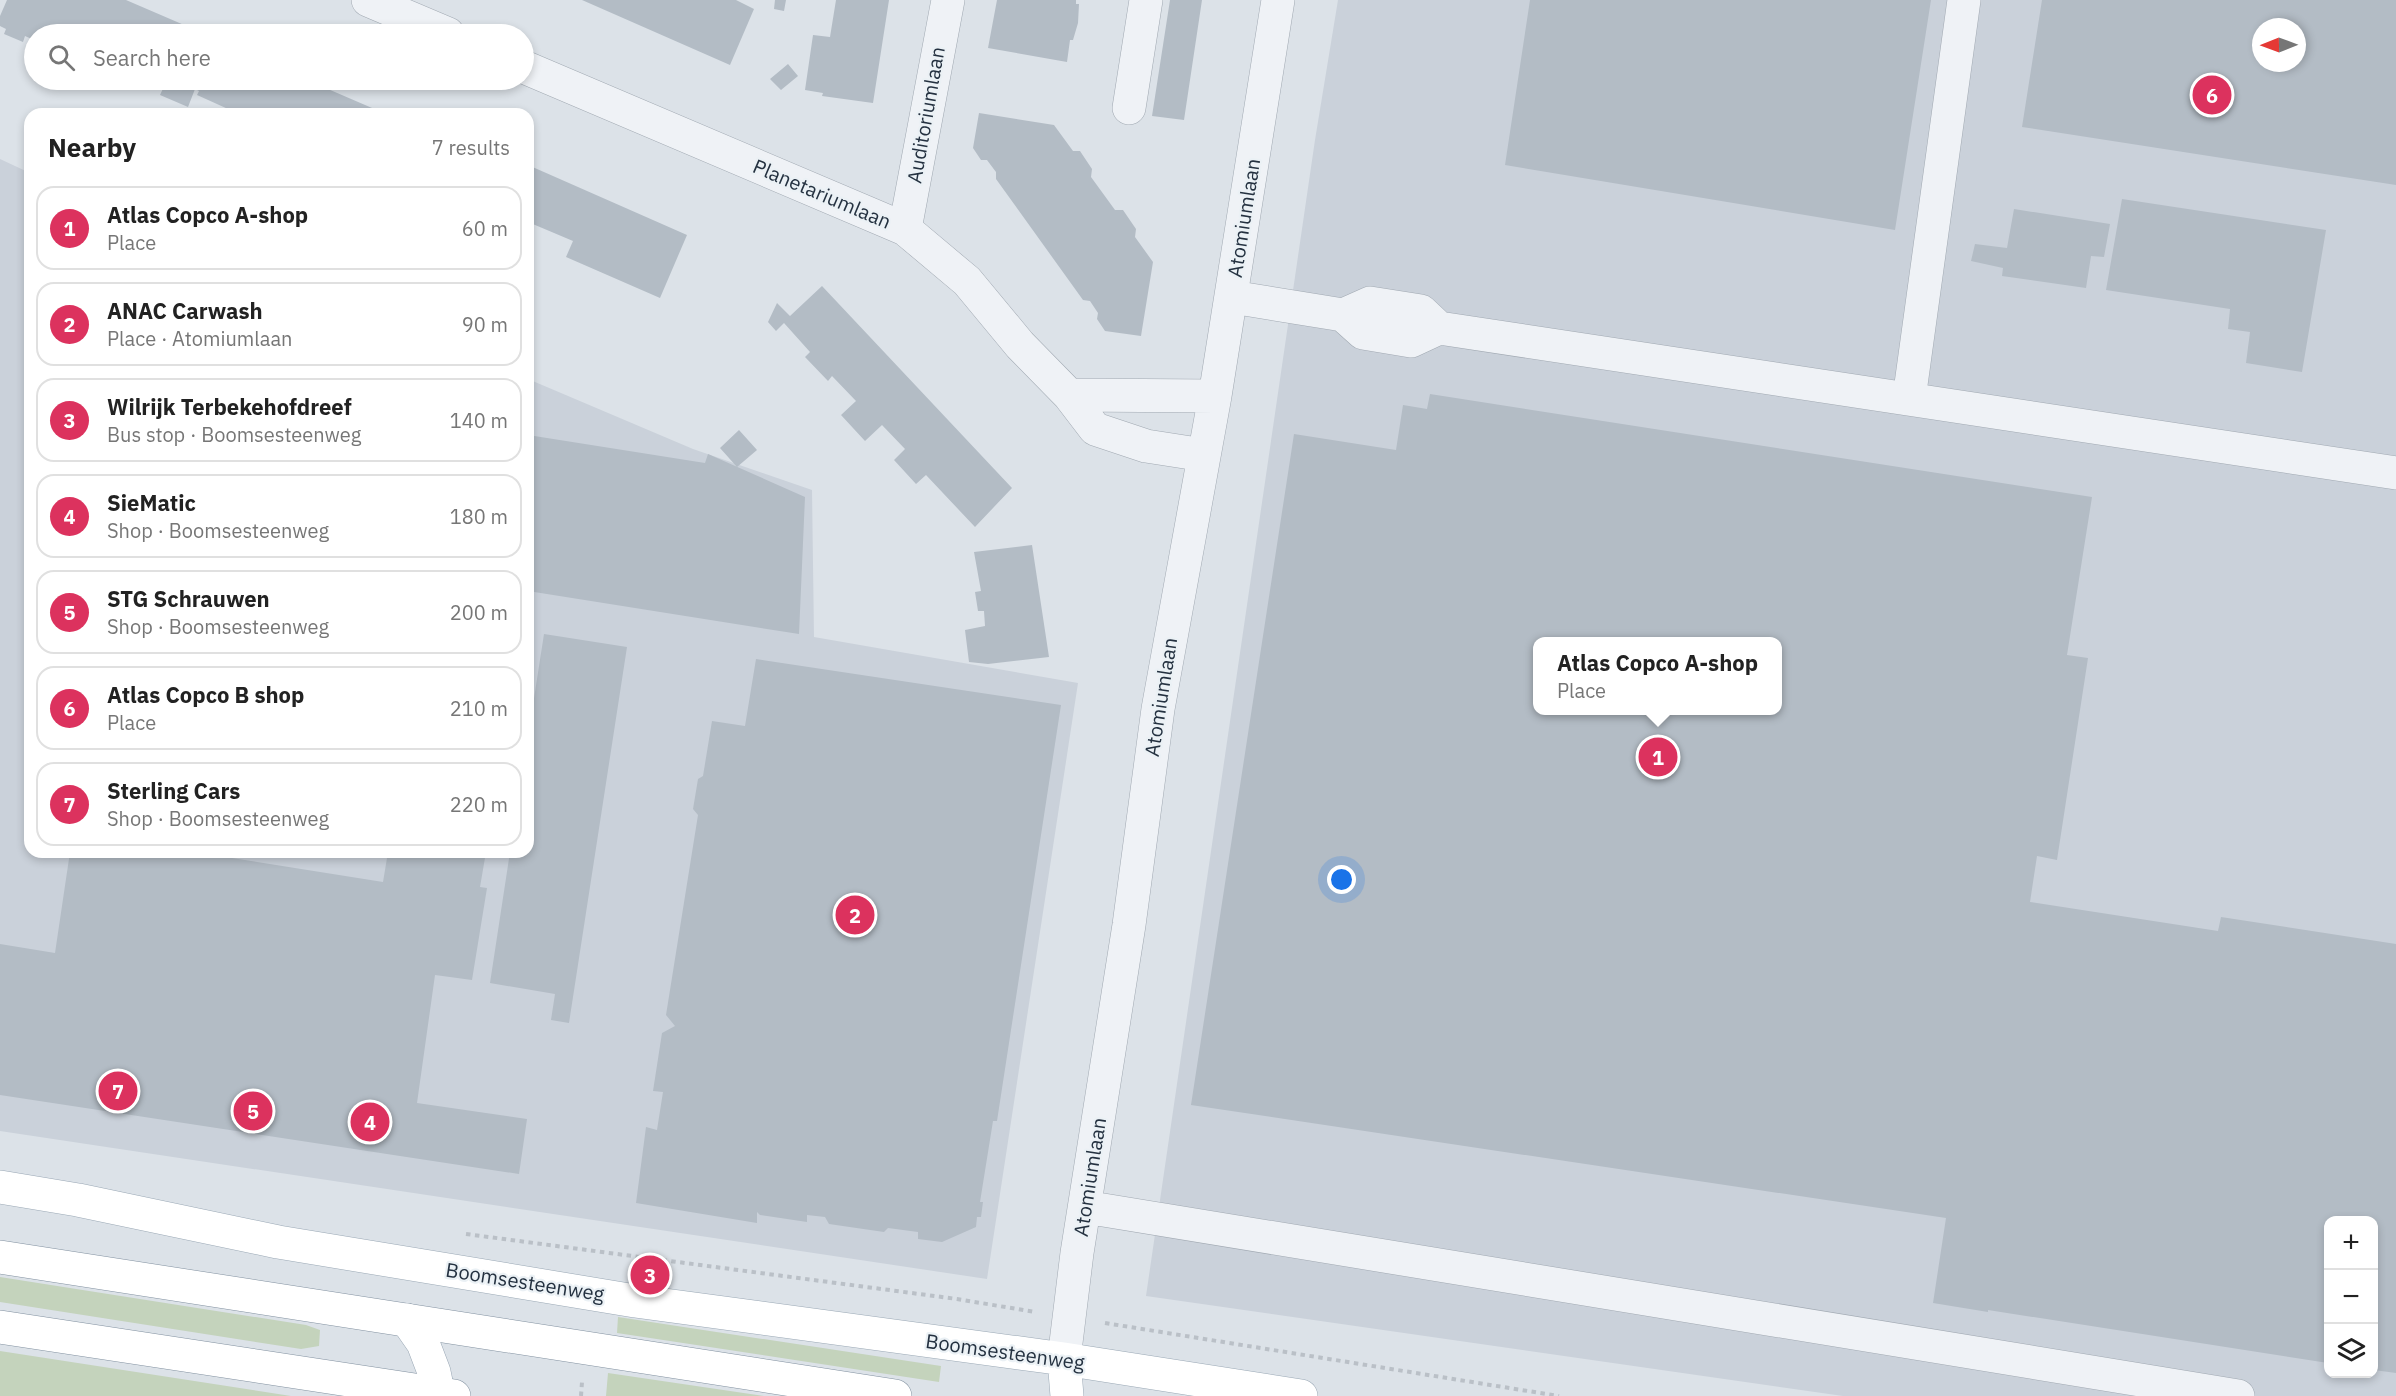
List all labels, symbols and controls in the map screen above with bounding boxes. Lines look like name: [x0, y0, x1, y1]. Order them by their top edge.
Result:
north arrow: [2252, 18, 2306, 72]
search box: [24, 24, 534, 90]
icon: search: [45, 41, 78, 74]
text: Search here: [93, 43, 211, 72]
street label: Auditoriumlaan: [900, 44, 951, 185]
pin: 6: [2192, 72, 2232, 118]
text: Nearby: [48, 130, 136, 164]
text: 7 results: [432, 134, 510, 161]
street label: Planetariumlaan: [749, 152, 895, 235]
street label: Atomiumlaan: [1221, 156, 1266, 279]
text: Atlas Copco A-shop: [107, 200, 308, 229]
text: 1: [64, 215, 76, 242]
text: 60 m: [462, 215, 508, 242]
text: Place: [107, 229, 156, 256]
text: ANAC Carwash: [107, 296, 263, 325]
text: 2: [64, 311, 76, 338]
text: 90 m: [462, 311, 508, 338]
text: Place · Atomiumlaan: [107, 325, 292, 352]
text: Wilrijk Terbekehofdreef: [107, 392, 352, 421]
text: 3: [64, 407, 76, 434]
text: 140 m: [450, 407, 508, 434]
text: Bus stop · Boomsesteenweg: [107, 421, 361, 448]
text: SieMatic: [107, 488, 196, 517]
text: 4: [64, 503, 76, 530]
text: 180 m: [450, 503, 508, 530]
text: Shop · Boomsesteenweg: [107, 517, 329, 544]
text: STG Schrauwen: [107, 584, 270, 613]
text: 5: [64, 599, 76, 626]
text: 200 m: [450, 599, 508, 626]
text: Shop · Boomsesteenweg: [107, 613, 329, 640]
street label: Atomiumlaan: [1138, 635, 1183, 758]
popup: [1533, 637, 1782, 715]
text: Atlas Copco A-shop: [1557, 648, 1758, 677]
text: Place: [1557, 677, 1606, 704]
text: Atlas Copco B shop: [107, 680, 304, 709]
text: 6: [64, 695, 76, 722]
text: 210 m: [450, 695, 508, 722]
text: Place: [107, 709, 156, 736]
pin: 1: [1638, 734, 1678, 780]
text: Sterling Cars: [107, 776, 240, 805]
text: 7: [64, 791, 76, 818]
text: 220 m: [450, 791, 508, 818]
text: Shop · Boomsesteenweg: [107, 805, 329, 832]
your location: [1327, 865, 1356, 894]
pin: 2: [836, 892, 874, 938]
pin: 7: [98, 1068, 138, 1114]
pin: 5: [234, 1088, 272, 1134]
pin: 4: [350, 1100, 389, 1144]
street label: Atomiumlaan: [1067, 1115, 1112, 1238]
map controls: [2324, 1216, 2378, 1378]
button: +: [2324, 1216, 2378, 1270]
pin: 3: [630, 1252, 670, 1298]
street label: Boomsesteenweg: [444, 1256, 607, 1307]
button: −: [2324, 1270, 2378, 1324]
button: layers: [2324, 1324, 2378, 1378]
street label: Boomsesteenweg: [924, 1327, 1087, 1376]

